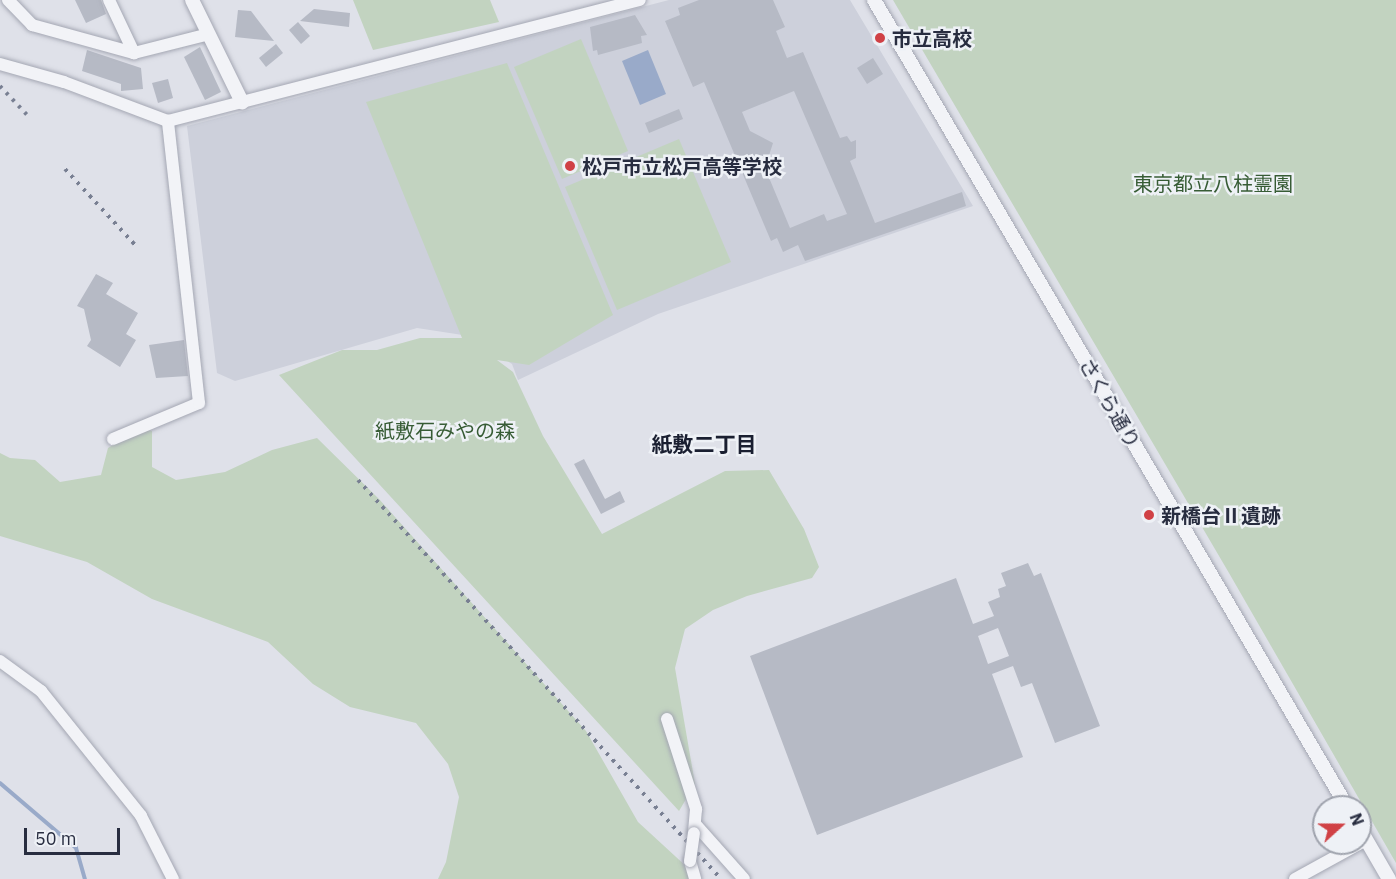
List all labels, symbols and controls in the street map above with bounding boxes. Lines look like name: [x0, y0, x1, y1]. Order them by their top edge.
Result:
place label: 市立高校: [892, 26, 972, 50]
marker: 市立高校: [873, 31, 887, 45]
place label: 松戸市立松戸高等学校: [582, 154, 782, 178]
marker: 松戸市立松戸高等学校: [563, 159, 577, 173]
park label: 東京都立八柱霊園: [1133, 171, 1293, 195]
street label: さくら通り: [1075, 354, 1145, 452]
park label: 紙敷石みやの森: [375, 418, 515, 442]
district label: 紙敷二丁目: [652, 431, 756, 457]
place label: 新橋台Ⅱ遺跡: [1161, 503, 1281, 527]
marker: 新橋台Ⅱ遺跡: [1142, 508, 1156, 522]
north arrow: [1312, 795, 1372, 855]
text: N: [1346, 810, 1368, 828]
scale bar: [27, 816, 123, 854]
text: 50 m: [35, 827, 77, 850]

